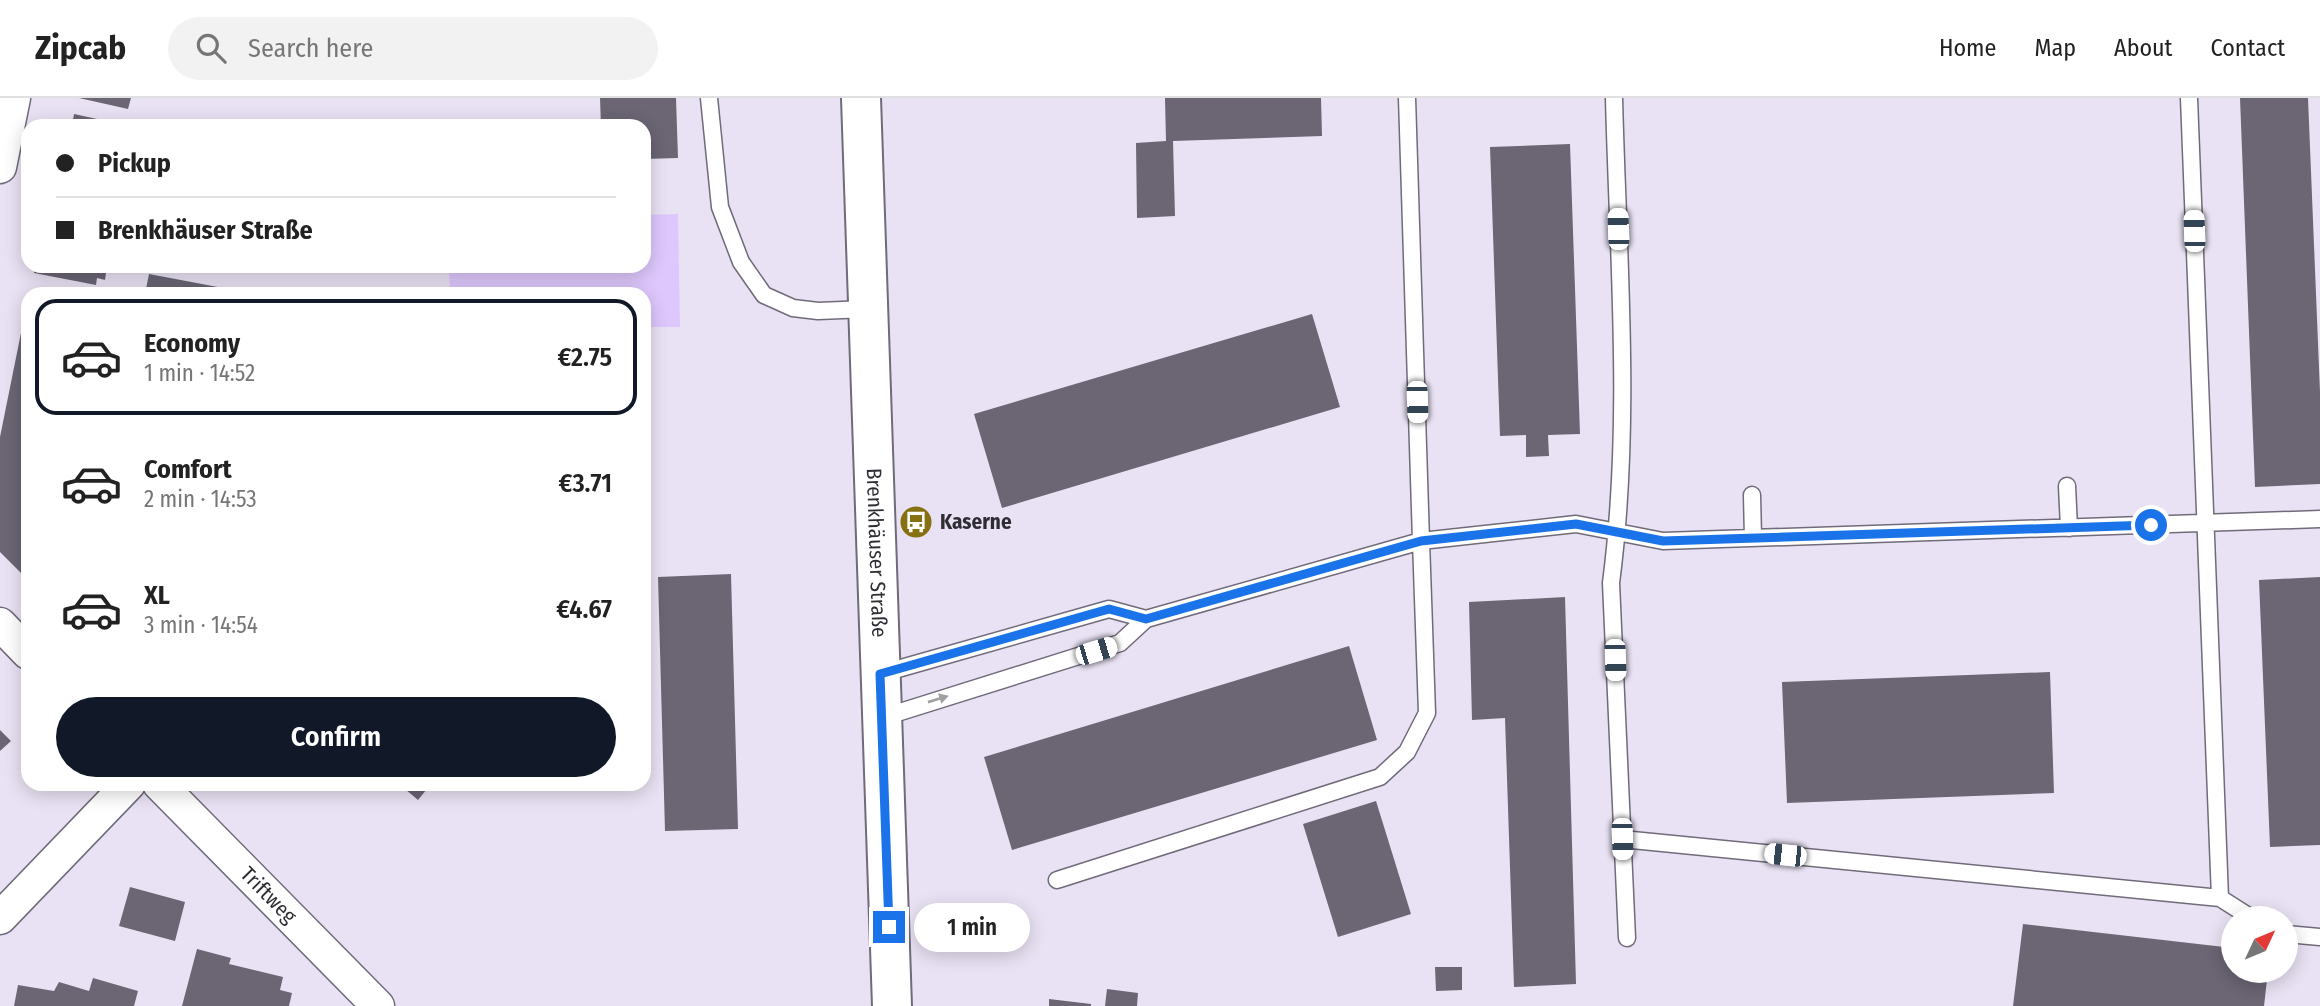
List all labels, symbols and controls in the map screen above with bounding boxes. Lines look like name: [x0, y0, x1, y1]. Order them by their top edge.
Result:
search box: [168, 17, 658, 80]
text: Zipcab: [35, 28, 126, 68]
icon: search: [192, 29, 230, 67]
text: Search here: [248, 33, 373, 64]
text: Home: [1939, 34, 1996, 62]
text: Map: [2034, 34, 2076, 62]
text: About: [2114, 34, 2172, 62]
text: Contact: [2210, 34, 2285, 62]
text: Pickup: [98, 148, 171, 179]
car: [1607, 208, 1630, 250]
car: [2183, 210, 2206, 252]
text: Brenkhäuser Straße: [98, 215, 313, 246]
icon: car: [60, 326, 123, 389]
text: Economy: [144, 328, 240, 359]
text: €2.75: [557, 342, 612, 373]
text: 1 min · 14:52: [144, 359, 255, 387]
car: [1406, 381, 1429, 423]
icon: car: [60, 452, 123, 515]
text: Comfort: [144, 454, 232, 485]
text: €3.71: [559, 468, 612, 499]
street label: Brenkhäuser Straße: [861, 468, 892, 638]
text: 2 min · 14:53: [144, 485, 257, 513]
bus stop icon: Kaserne: [897, 503, 935, 541]
place label: Kaserne: [940, 509, 1012, 535]
route start: [2135, 509, 2167, 541]
icon: car: [60, 578, 123, 641]
text: XL: [144, 580, 170, 611]
text: €4.67: [556, 594, 612, 625]
text: 3 min · 14:54: [144, 611, 258, 639]
car: [1073, 635, 1120, 667]
car: [1604, 639, 1627, 681]
one-way arrow: [928, 694, 949, 704]
button: Confirm: [56, 697, 616, 777]
car: [1611, 818, 1634, 860]
car: [1764, 842, 1807, 868]
street label: Triftweg: [235, 861, 302, 929]
callout: 1 min: [914, 902, 1029, 952]
north arrow: [2221, 906, 2298, 984]
map controls: [2221, 906, 2298, 983]
route end: [873, 911, 905, 943]
text: 1 min: [947, 913, 997, 941]

